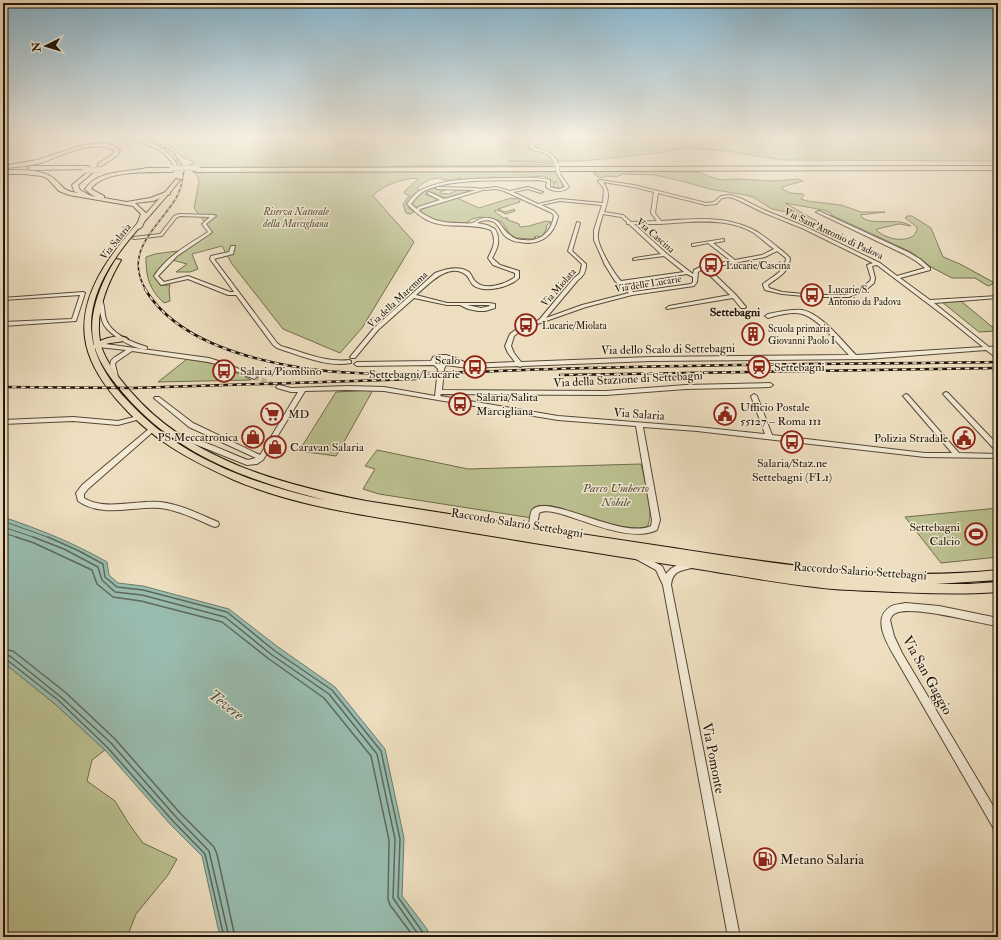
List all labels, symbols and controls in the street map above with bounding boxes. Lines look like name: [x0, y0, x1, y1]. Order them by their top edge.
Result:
north arrow: [26, 26, 66, 66]
text: N: [30, 40, 44, 53]
park label: Riserva Naturale della Marcigliana: [262, 206, 329, 230]
street label: Via Sant'Antonio di Padova: [782, 206, 886, 262]
street label: Via Cascina: [634, 216, 678, 256]
street label: Via Salaria: [98, 221, 134, 262]
bus stop icon: Lucarie/Cascina: [698, 252, 724, 278]
place label: Lucarie/Cascina: [726, 260, 791, 272]
street label: Via Miolata: [539, 265, 579, 309]
street label: Via della Maremma: [365, 268, 431, 331]
street label: Via delle Lucarie: [614, 273, 682, 295]
bus stop icon: Lucarie/S. Antonio da Padova: [799, 282, 825, 308]
place label: Lucarie/S. Antonio da Padova: [827, 284, 902, 308]
district label: Settebagni: [710, 305, 761, 320]
bus stop icon: Lucarie/Miolata: [513, 312, 539, 338]
place label: Lucarie/Miolata: [542, 320, 608, 332]
building icon: Scuola primaria Giovanni Paolo I: [740, 321, 766, 347]
place label: Scuola primaria Giovanni Paolo I: [768, 323, 835, 347]
street label: Via dello Scalo di Settebagni: [601, 341, 735, 358]
place label: Scalo Settebagni/Lucarie: [369, 353, 460, 382]
bus stop icon: Scalo Settebagni/Lucarie: [462, 354, 488, 380]
station icon: Settebagni: [746, 354, 772, 380]
bus stop icon: Salaria/Piombino: [211, 358, 237, 384]
place label: Settebagni: [774, 360, 825, 375]
place label: Salaria/Piombino: [240, 364, 322, 379]
street label: Via della Stazione di Settebagni: [553, 368, 703, 391]
place label: Salaria/Salita Marcigliana: [476, 390, 539, 419]
bus stop icon: Salaria/Salita Marcigliana: [447, 391, 473, 417]
place label: Ufficio Postale 55127 – Roma 111: [740, 400, 821, 429]
supermarket icon: MD: [259, 401, 285, 427]
public building icon: Ufficio Postale 55127 – Roma 111: [712, 401, 738, 427]
street label: Via Salaria: [613, 405, 666, 424]
place label: MD: [288, 407, 310, 422]
shop icon: PS Meccatronica: [240, 424, 266, 450]
public building icon: Polizia Stradale: [951, 425, 977, 451]
bus stop icon: Salaria/Staz.ne Settebagni (FL1): [779, 429, 805, 455]
place label: PS Meccatronica: [158, 430, 239, 445]
place label: Polizia Stradale: [874, 431, 948, 446]
shop icon: Caravan Salaria: [262, 434, 288, 460]
place label: Caravan Salaria: [290, 440, 365, 455]
place label: Salaria/Staz.ne Settebagni (FL1): [752, 456, 832, 485]
park label: Parco Umberto Nobile: [582, 481, 649, 510]
street label: Raccordo Salario Settebagni: [450, 506, 584, 541]
place label: Settebagni Calcio: [909, 520, 960, 549]
sports icon: Settebagni Calcio: [963, 521, 989, 547]
street label: Raccordo Salario Settebagni: [793, 559, 927, 584]
street label: Via San Gaggio: [899, 633, 956, 718]
water label: Tevere: [205, 685, 249, 725]
street label: Via Pomonte: [698, 721, 729, 795]
fuel station icon: Metano Salaria: [752, 846, 778, 872]
place label: Metano Salaria: [780, 851, 864, 868]

